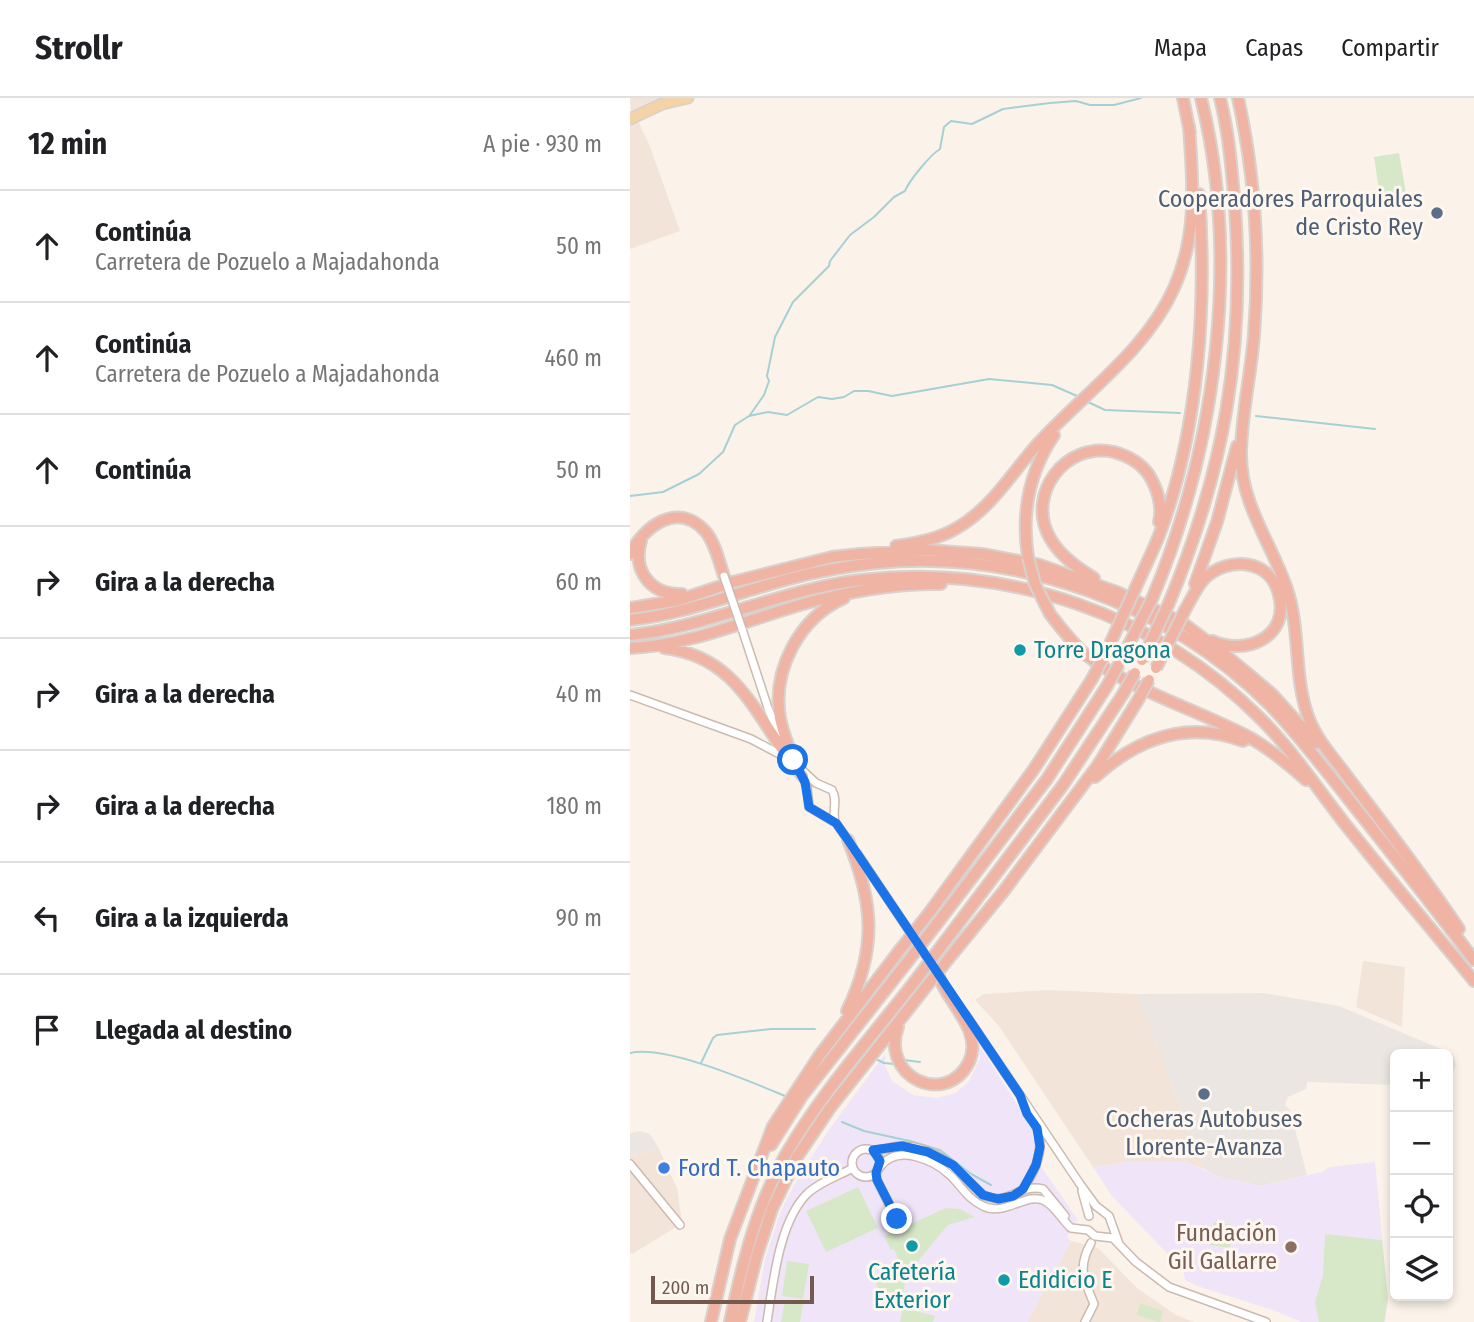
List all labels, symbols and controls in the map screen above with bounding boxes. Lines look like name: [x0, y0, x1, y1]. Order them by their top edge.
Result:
text: Strollr: [35, 28, 123, 68]
text: Mapa: [1154, 34, 1207, 62]
text: Capas: [1245, 34, 1303, 62]
text: Compartir: [1341, 34, 1439, 62]
text: 12 min: [28, 126, 107, 162]
text: A pie · 930 m: [483, 130, 602, 158]
place label: Cooperadores Parroquiales de Cristo Rey: [1158, 185, 1423, 241]
marker: Cooperadores Parroquiales de Cristo Rey: [1429, 205, 1445, 221]
text: Continúa: [95, 217, 192, 248]
icon: ahead: [28, 227, 66, 265]
text: 50 m: [556, 232, 602, 260]
text: Carretera de Pozuelo a Majadahonda: [95, 248, 440, 276]
text: Continúa: [95, 329, 192, 360]
icon: ahead: [28, 339, 66, 377]
text: 460 m: [544, 344, 602, 372]
text: Carretera de Pozuelo a Majadahonda: [95, 360, 440, 388]
icon: ahead: [28, 451, 66, 489]
text: Continúa: [95, 455, 192, 486]
text: 50 m: [556, 456, 602, 484]
icon: right: [28, 563, 66, 601]
text: Gira a la derecha: [95, 567, 275, 598]
text: 60 m: [556, 568, 602, 596]
place label: Torre Dragona: [1034, 636, 1171, 664]
marker: Torre Dragona: [1012, 642, 1028, 658]
icon: right: [28, 675, 66, 713]
text: Gira a la derecha: [95, 679, 275, 710]
text: 40 m: [556, 680, 602, 708]
route start: [777, 744, 808, 775]
icon: right: [28, 787, 66, 825]
text: Gira a la derecha: [95, 791, 275, 822]
text: 180 m: [546, 792, 602, 820]
icon: left: [28, 899, 66, 937]
text: Gira a la izquierda: [95, 903, 289, 934]
text: 90 m: [556, 904, 602, 932]
icon: arrive: [28, 1011, 66, 1049]
text: Llegada al destino: [95, 1015, 292, 1046]
map controls: [1390, 1049, 1453, 1301]
button: +: [1390, 1049, 1453, 1112]
marker: Cocheras Autobuses Llorente-Avanza: [1196, 1086, 1212, 1102]
place label: Cocheras Autobuses Llorente-Avanza: [1105, 1105, 1303, 1161]
button: −: [1390, 1112, 1453, 1175]
place label: Ford T. Chapauto: [678, 1154, 840, 1182]
marker: Ford T. Chapauto: [656, 1160, 672, 1176]
button: locate: [1390, 1175, 1453, 1238]
route end: [881, 1203, 912, 1234]
place label: Fundación Gil Gallarre: [1168, 1219, 1277, 1275]
marker: Cafetería Exterior: [904, 1238, 920, 1254]
button: layers: [1390, 1238, 1453, 1301]
marker: Fundación Gil Gallarre: [1283, 1239, 1299, 1255]
place label: Cafetería Exterior: [868, 1258, 956, 1314]
place label: Edidicio E: [1018, 1266, 1112, 1294]
marker: Edidicio E: [996, 1272, 1012, 1288]
scale bar: [651, 1273, 814, 1305]
text: 200 m: [662, 1276, 709, 1299]

